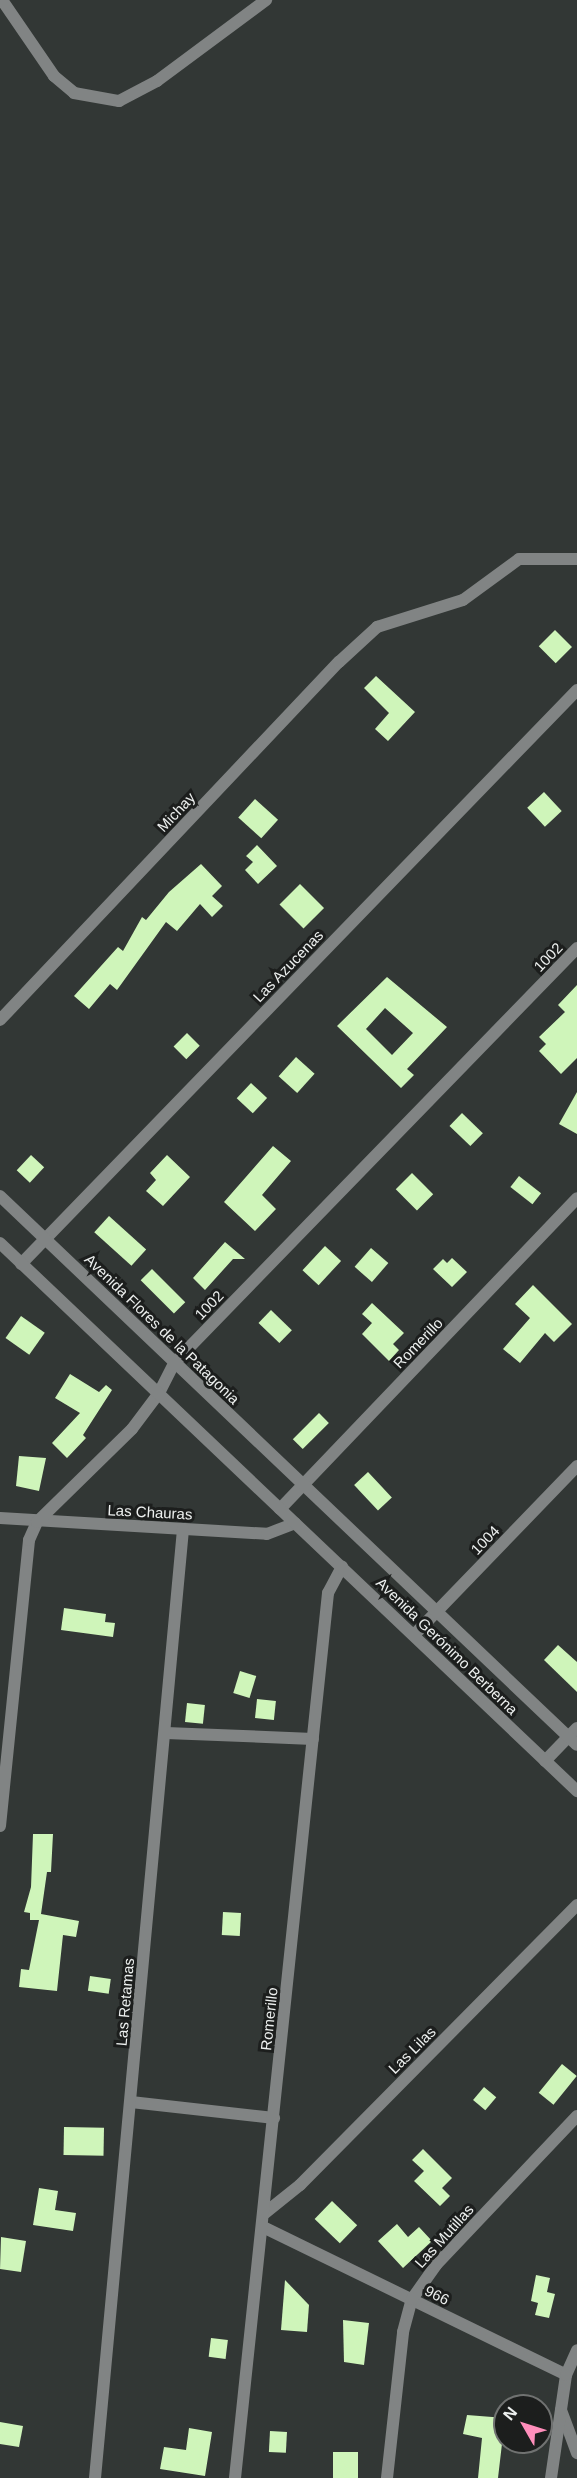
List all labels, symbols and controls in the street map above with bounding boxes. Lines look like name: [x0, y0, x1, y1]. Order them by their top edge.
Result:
street label: Michay: [153, 788, 199, 836]
street label: Las Azucenas: [249, 926, 327, 1006]
street label: 1002: [530, 939, 566, 975]
street label: Avenida Flores de la Patagonia: [81, 1250, 243, 1408]
street label: 1002: [191, 1287, 227, 1323]
street label: Romerillo: [390, 1314, 446, 1372]
street label: Las Chauras: [107, 1501, 193, 1523]
street label: 1004: [467, 1522, 503, 1558]
street label: Avenida Gerónimo Berberna: [372, 1574, 522, 1718]
street label: Las Retamas: [112, 1957, 138, 2047]
street label: Romerillo: [257, 1987, 281, 2051]
street label: Las Lilas: [385, 2023, 439, 2077]
street label: Las Mutillas: [411, 2201, 477, 2271]
street label: 966: [422, 2281, 452, 2309]
north arrow: [493, 2394, 553, 2454]
text: N: [500, 2404, 520, 2423]

